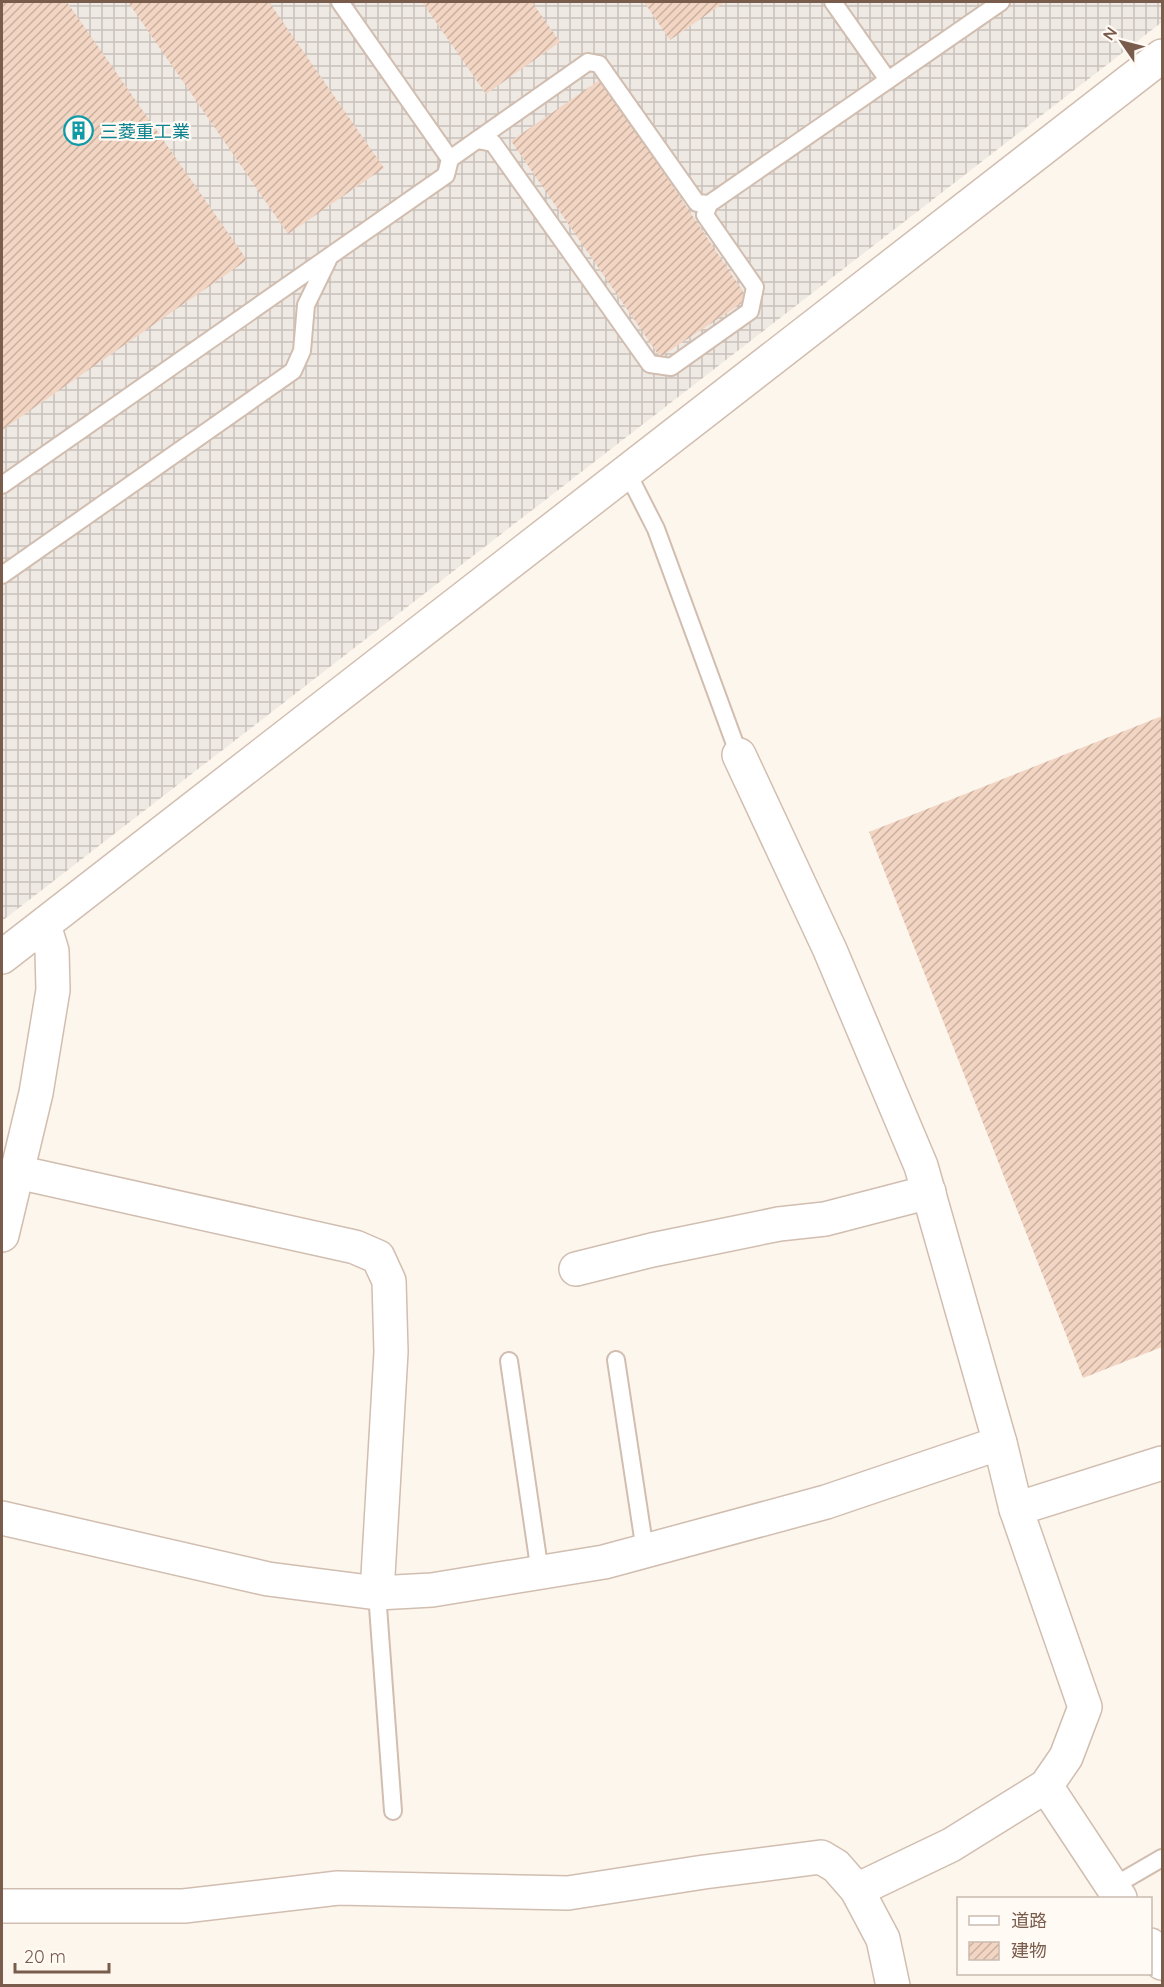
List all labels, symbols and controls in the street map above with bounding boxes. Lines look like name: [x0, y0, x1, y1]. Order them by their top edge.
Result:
north arrow: [1092, 12, 1152, 72]
text: N: [1098, 23, 1121, 44]
building icon: 三菱重工業: [63, 115, 95, 147]
place label: 三菱重工業: [100, 120, 190, 143]
legend: [957, 1897, 1152, 1975]
text: 道路: [1011, 1909, 1047, 1932]
scale bar: [15, 1936, 110, 1974]
text: 建物: [1011, 1939, 1047, 1962]
text: 20 m: [24, 1945, 66, 1968]

